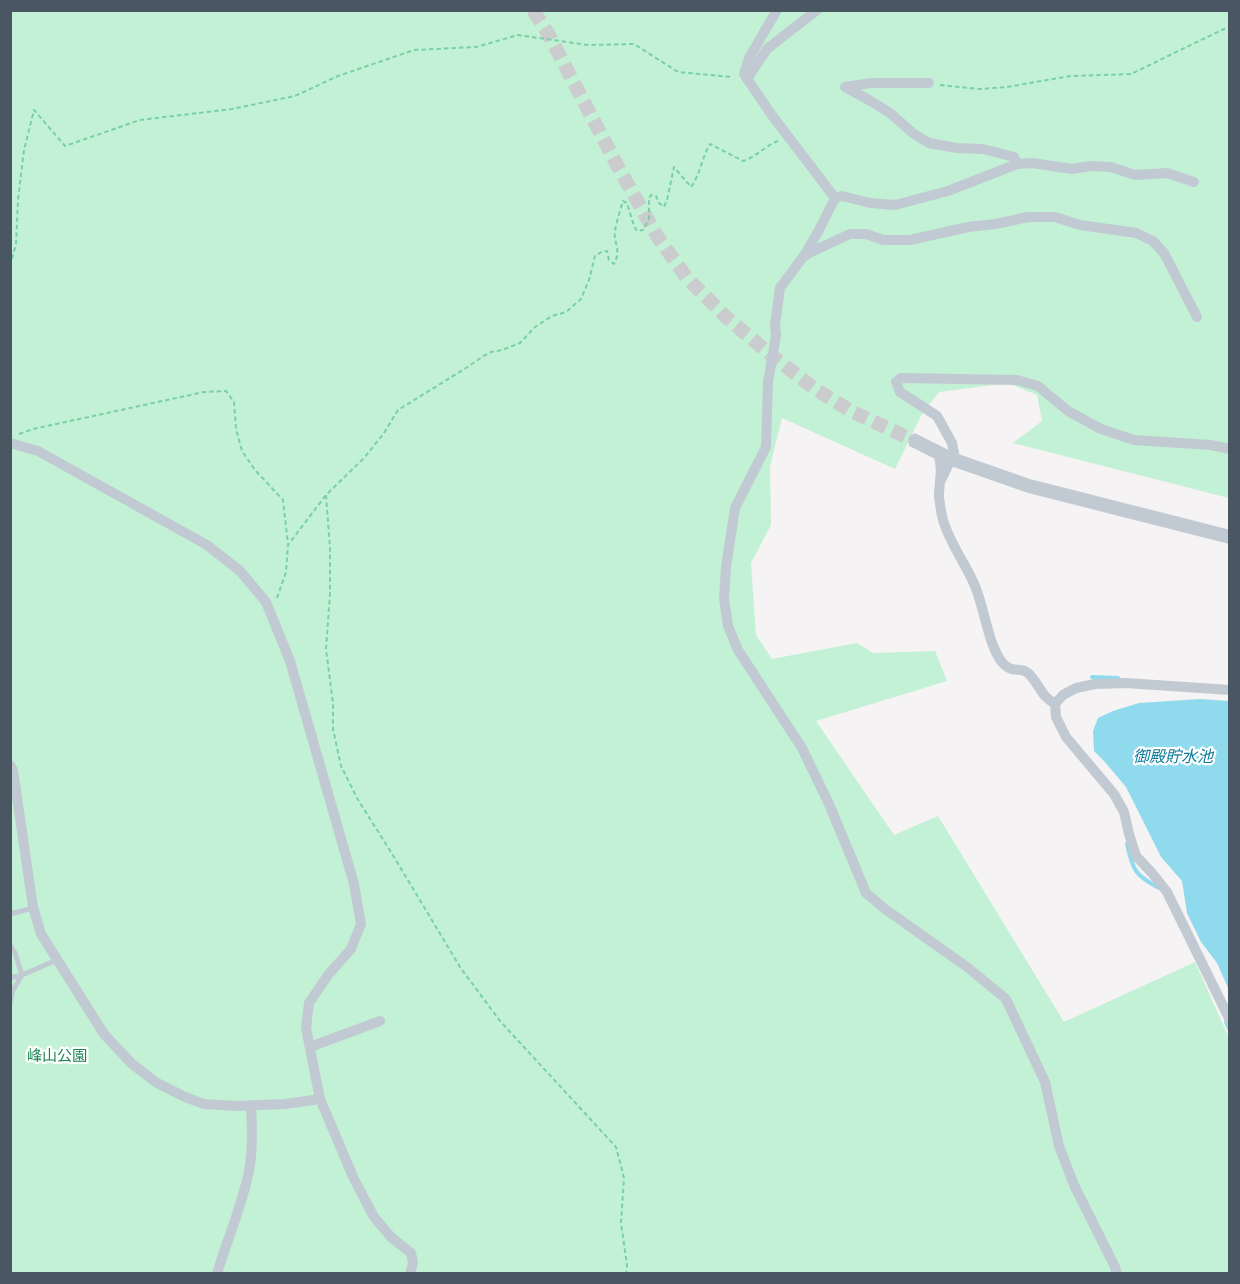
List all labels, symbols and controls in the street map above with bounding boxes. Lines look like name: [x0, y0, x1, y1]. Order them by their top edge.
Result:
water label: 御殿貯水池: [1133, 748, 1213, 768]
park label: 峰山公園: [27, 1048, 87, 1066]

